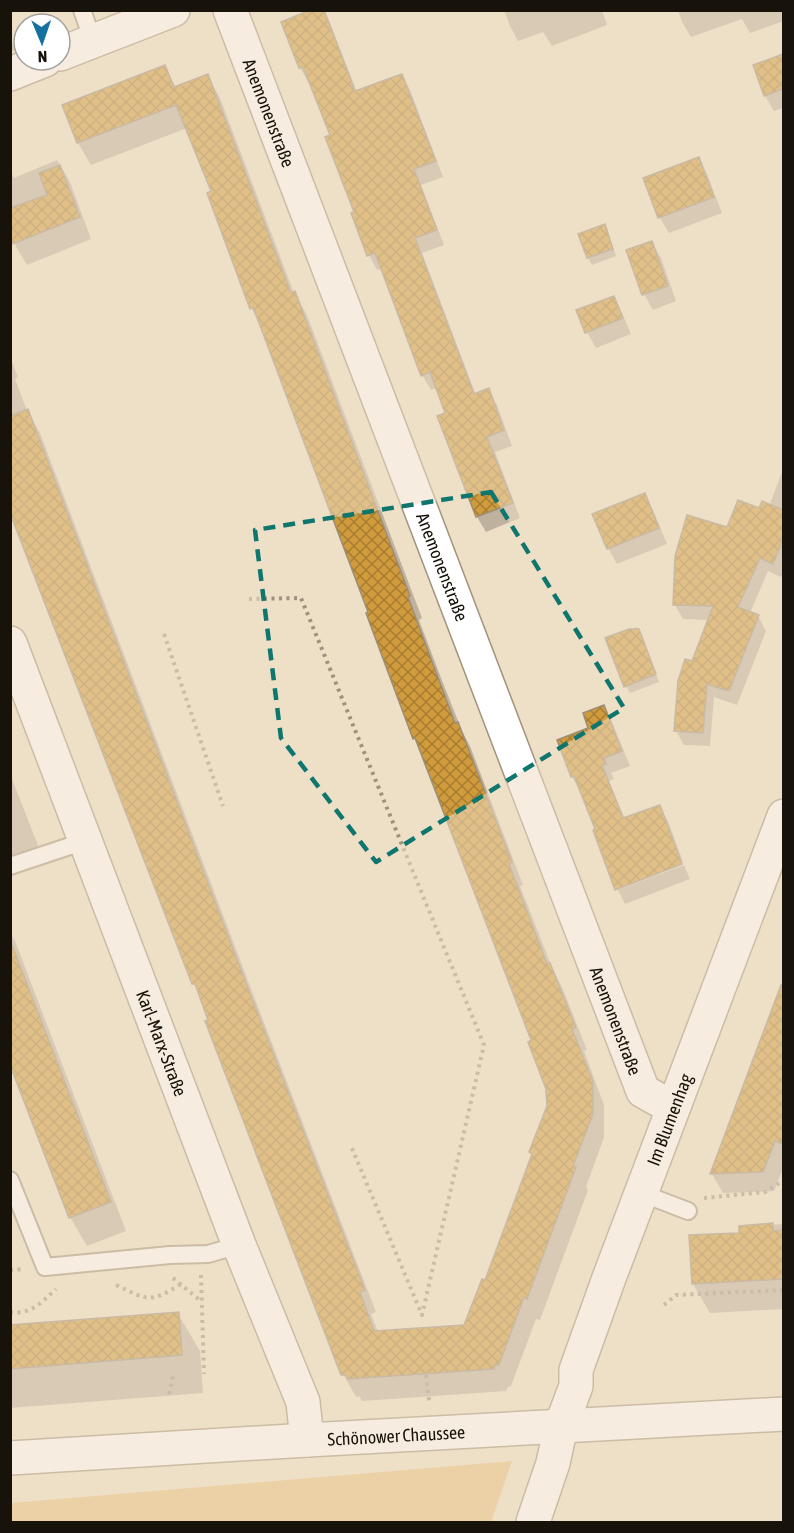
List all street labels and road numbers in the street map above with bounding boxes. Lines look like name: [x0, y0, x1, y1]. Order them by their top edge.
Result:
street label: Anemonenstraße: [239, 56, 299, 170]
street label: Anemonenstraße: [412, 510, 473, 624]
street label: Anemonenstraße: [586, 964, 646, 1078]
street label: Karl-Marx-Straße: [133, 987, 192, 1099]
street label: Im Blumenhag: [642, 1070, 696, 1169]
street label: Schönower Chaussee: [327, 1421, 466, 1449]

